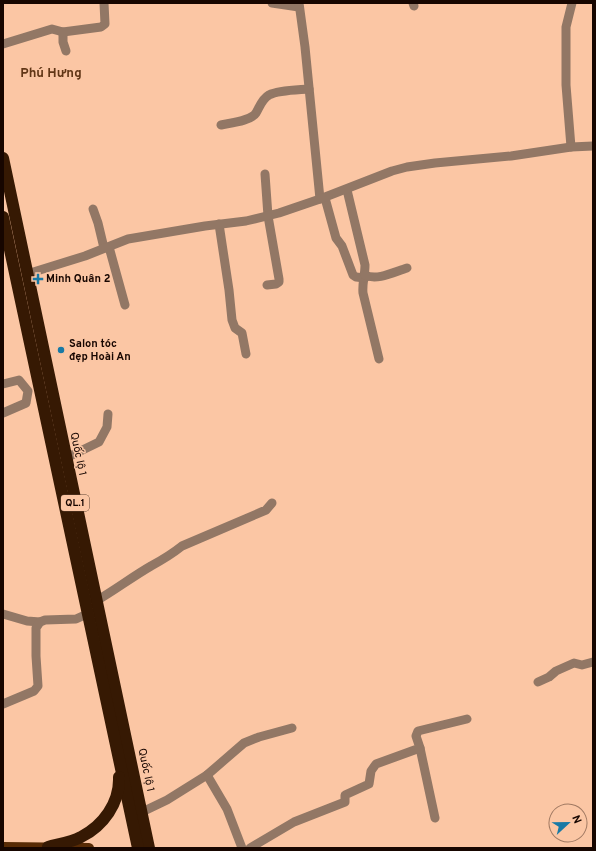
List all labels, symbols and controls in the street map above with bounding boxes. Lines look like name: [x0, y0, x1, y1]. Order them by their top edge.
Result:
district label: Phú Hưng: [20, 66, 82, 82]
place label: Minh Quân 2: [46, 272, 110, 286]
marker: Minh Quân 2: [33, 274, 43, 284]
place label: Salon tóc đẹp Hoài An: [69, 337, 131, 364]
marker: Salon tóc đẹp Hoài An: [56, 345, 66, 355]
street label: Quốc lộ 1: [67, 431, 89, 477]
road number: QL.1: [61, 495, 89, 511]
street label: Quốc lộ 1: [135, 747, 157, 793]
north arrow: [548, 803, 588, 843]
text: N: [568, 813, 584, 826]

